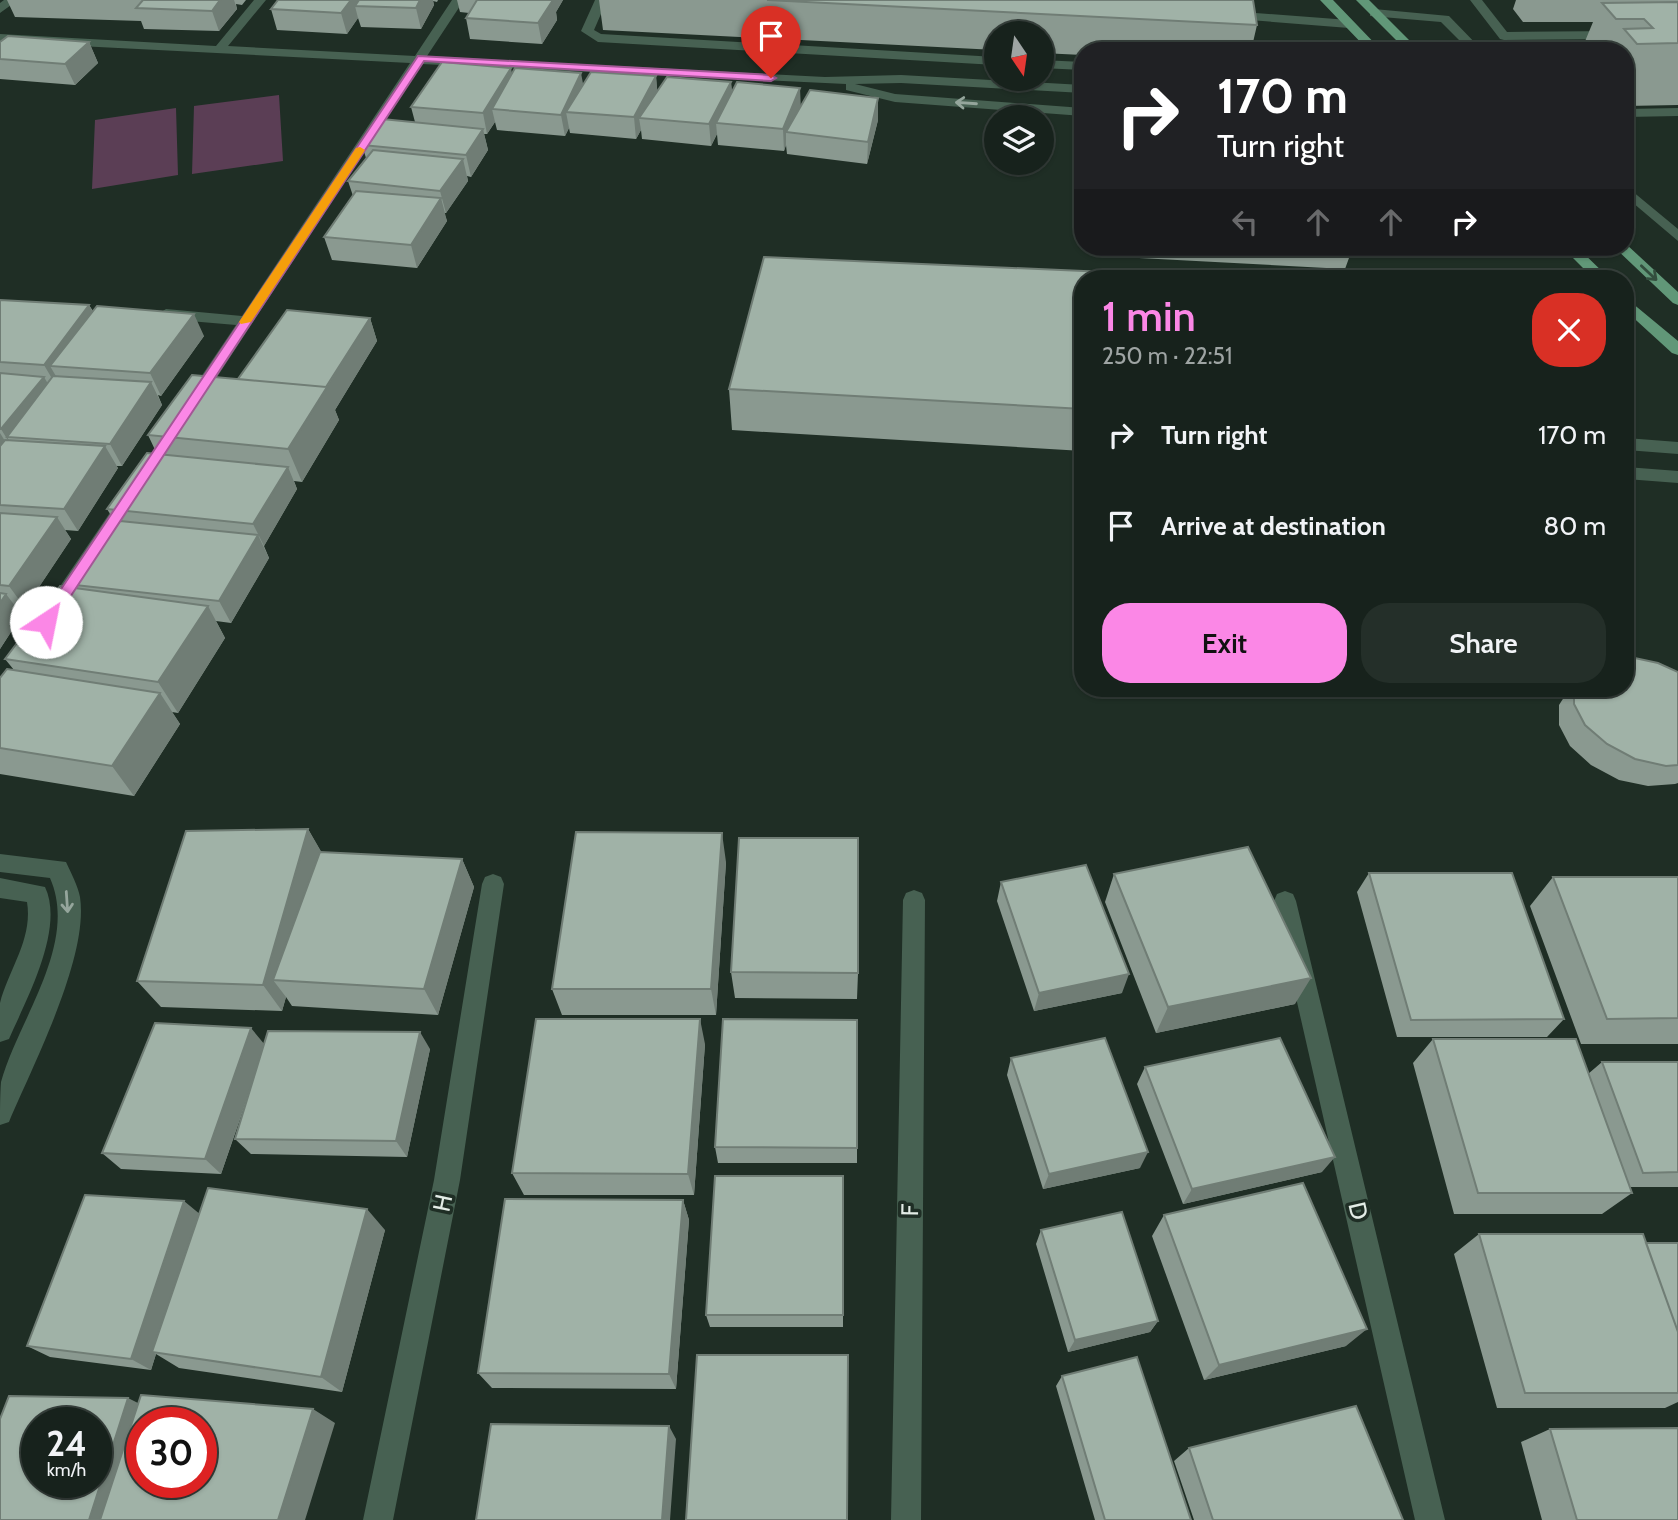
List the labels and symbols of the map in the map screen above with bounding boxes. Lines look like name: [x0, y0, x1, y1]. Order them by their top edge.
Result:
pin: [741, 6, 801, 78]
north arrow: [984, 21, 1054, 91]
one-way arrow: [956, 96, 978, 109]
one-way arrow: [1640, 265, 1657, 282]
position arrow: [9, 585, 83, 659]
one-way arrow: [61, 890, 74, 913]
street label: H: [427, 1192, 458, 1214]
street label: D: [1342, 1199, 1375, 1223]
street label: F: [895, 1203, 924, 1217]
speed limit sign: 30: [126, 1407, 217, 1498]

